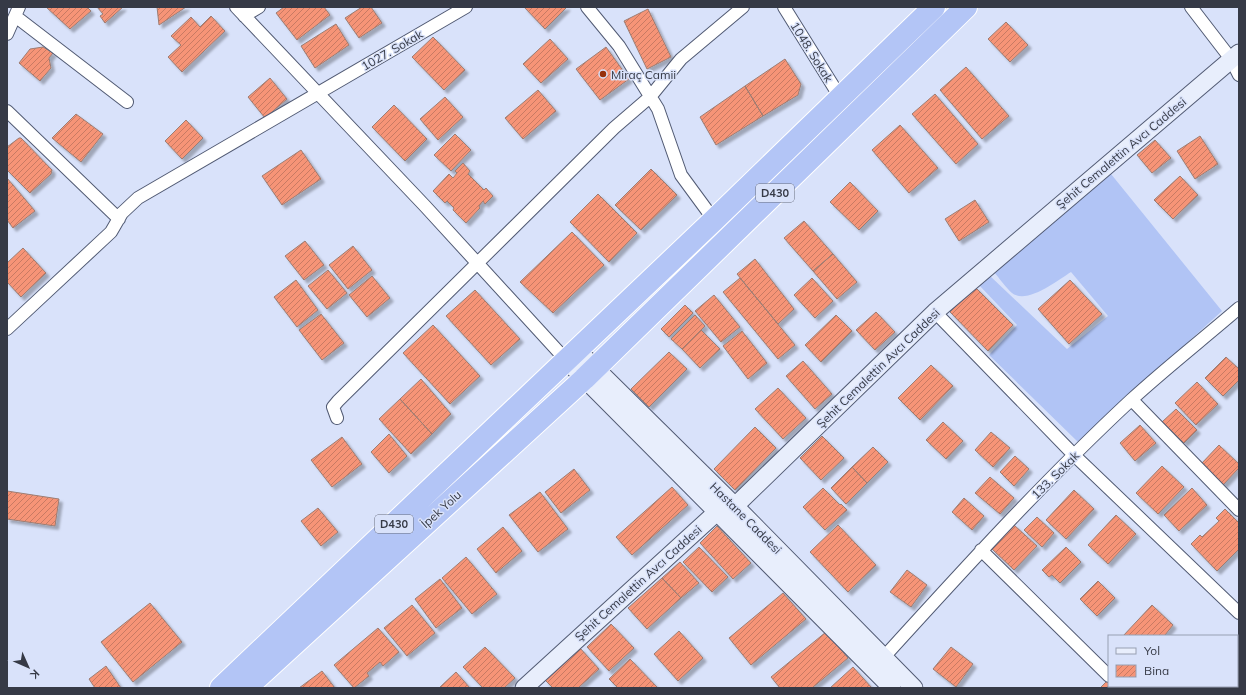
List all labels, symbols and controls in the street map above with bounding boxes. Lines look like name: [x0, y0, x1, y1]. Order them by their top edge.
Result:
street label: 1048. Sokak: [787, 19, 837, 86]
street label: 1027. Sokak: [359, 26, 426, 74]
place label: Miraç Camii: [611, 67, 676, 82]
marker: Miraç Camii: [598, 69, 608, 79]
street label: Şehit Cemalettin Avcı Caddesi: [1053, 94, 1189, 212]
road number: D430: [756, 184, 794, 202]
street label: Şehit Cemalettin Avcı Caddesi: [813, 305, 943, 431]
street label: 133. Sokak: [1028, 447, 1083, 502]
street label: Hastane Caddesi: [707, 479, 785, 557]
street label: İpek Yolu: [418, 487, 464, 531]
road number: D430: [375, 515, 413, 533]
street label: Şehit Cemalettin Avcı Caddesi: [571, 522, 705, 644]
legend: [1108, 635, 1238, 687]
text: Yol: [1143, 643, 1160, 658]
north arrow: [8, 647, 48, 687]
text: Bina: [1144, 663, 1169, 678]
text: K: [27, 667, 43, 682]

